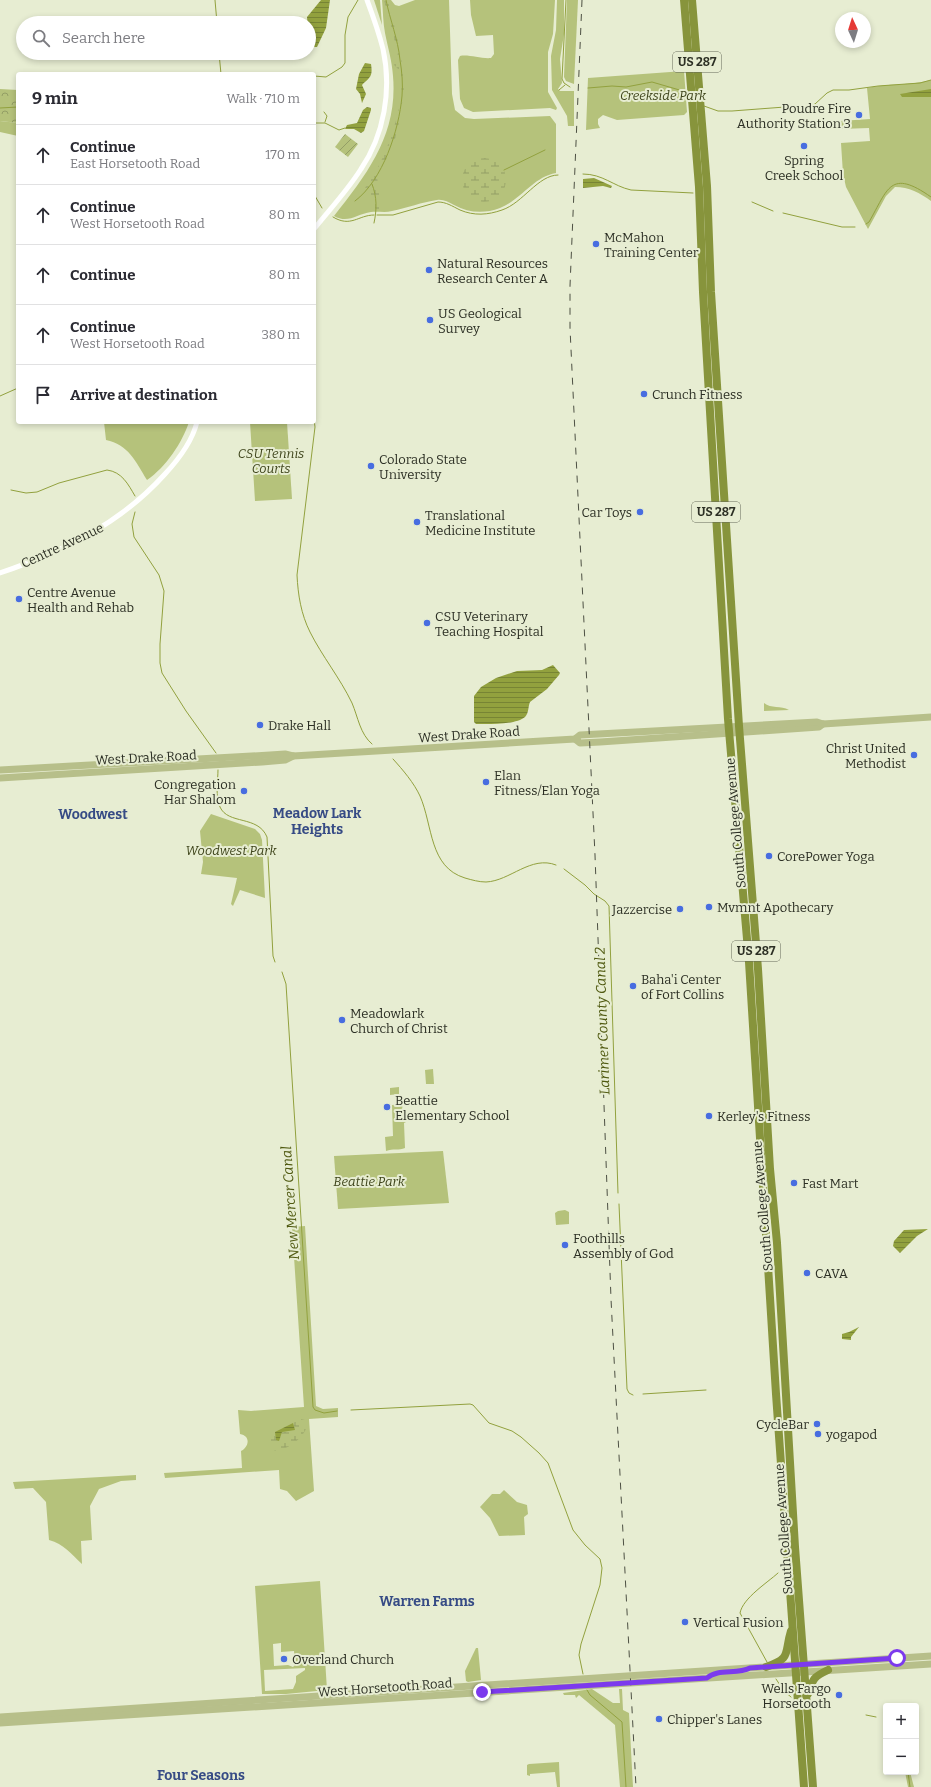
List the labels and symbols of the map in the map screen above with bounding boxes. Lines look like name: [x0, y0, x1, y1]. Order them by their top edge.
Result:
north arrow: [835, 12, 871, 48]
road number: US 287: [673, 52, 721, 72]
park label: Creekside Park: [620, 88, 707, 103]
place label: Poudre Fire Authority Station 3: [737, 101, 851, 131]
marker: Poudre Fire Authority Station 3: [854, 110, 864, 120]
marker: Spring Creek School: [799, 141, 809, 151]
place label: Spring Creek School: [765, 153, 843, 183]
place label: McMahon Training Center: [604, 230, 699, 260]
marker: McMahon Training Center: [591, 239, 601, 249]
place label: Natural Resources Research Center A: [437, 256, 549, 286]
marker: Natural Resources Research Center A: [424, 265, 434, 275]
place label: US Geological Survey: [438, 306, 522, 336]
marker: US Geological Survey: [425, 315, 435, 325]
place label: Crunch Fitness: [652, 387, 743, 402]
marker: Crunch Fitness: [639, 389, 649, 399]
park label: CSU Tennis Courts: [238, 446, 304, 476]
place label: Colorado State University: [379, 452, 467, 482]
marker: Colorado State University: [366, 461, 376, 471]
road number: US 287: [692, 502, 740, 522]
place label: Car Toys: [581, 505, 632, 520]
marker: Car Toys: [635, 507, 645, 517]
place label: Translational Medicine Institute: [425, 508, 535, 538]
marker: Translational Medicine Institute: [412, 517, 422, 527]
street label: Centre Avenue: [19, 520, 106, 571]
place label: Centre Avenue Health and Rehab: [27, 585, 134, 615]
marker: Centre Avenue Health and Rehab: [14, 594, 24, 604]
place label: CSU Veterinary Teaching Hospital: [435, 609, 544, 639]
marker: CSU Veterinary Teaching Hospital: [422, 618, 432, 628]
place label: Drake Hall: [268, 718, 331, 733]
marker: Drake Hall: [255, 720, 265, 730]
street label: West Drake Road: [418, 723, 521, 746]
place label: Christ United Methodist: [826, 741, 906, 771]
street label: West Drake Road: [95, 747, 198, 768]
marker: Christ United Methodist: [909, 750, 919, 760]
street label: South College Avenue: [722, 757, 749, 889]
place label: Elan Fitness/Elan Yoga: [494, 768, 600, 798]
place label: Congregation Har Shalom: [154, 777, 237, 807]
marker: Elan Fitness/Elan Yoga: [481, 777, 491, 787]
marker: Congregation Har Shalom: [239, 786, 249, 796]
district label: Meadow Lark Heights: [273, 805, 362, 838]
district label: Woodwest: [58, 806, 128, 823]
park label: Woodwest Park: [185, 843, 277, 858]
place label: CorePower Yoga: [777, 849, 875, 864]
marker: CorePower Yoga: [764, 851, 774, 861]
place label: Mvmnt Apothecary: [717, 900, 833, 915]
place label: Jazzercise: [611, 902, 672, 917]
marker: Mvmnt Apothecary: [704, 902, 714, 912]
marker: Jazzercise: [675, 904, 685, 914]
road number: US 287: [732, 941, 780, 961]
water label: Larimer County Canal 2: [591, 946, 614, 1095]
place label: Baha'i Center of Fort Collins: [641, 972, 724, 1002]
marker: Baha'i Center of Fort Collins: [628, 981, 638, 991]
place label: Meadowlark Church of Christ: [350, 1006, 448, 1036]
marker: Meadowlark Church of Christ: [337, 1015, 347, 1025]
place label: Beattie Elementary School: [395, 1093, 510, 1123]
marker: Beattie Elementary School: [382, 1102, 392, 1112]
place label: Kerley's Fitness: [717, 1109, 810, 1124]
marker: Kerley's Fitness: [704, 1111, 714, 1121]
street label: South College Avenue: [749, 1140, 776, 1272]
water label: New Mercer Canal: [278, 1145, 303, 1260]
park label: Beattie Park: [333, 1174, 406, 1189]
place label: Fast Mart: [802, 1176, 859, 1191]
marker: Fast Mart: [789, 1178, 799, 1188]
place label: Foothills Assembly of God: [573, 1231, 674, 1261]
marker: Foothills Assembly of God: [560, 1240, 570, 1250]
place label: CAVA: [815, 1266, 849, 1281]
marker: CAVA: [802, 1268, 812, 1278]
place label: CycleBar: [756, 1417, 809, 1432]
marker: CycleBar: [812, 1419, 822, 1429]
place label: yogapod: [825, 1427, 878, 1442]
marker: yogapod: [813, 1429, 823, 1439]
street label: South College Avenue: [771, 1463, 796, 1595]
district label: Warren Farms: [379, 1593, 475, 1610]
place label: Vertical Fusion: [693, 1615, 784, 1630]
marker: Vertical Fusion: [680, 1617, 690, 1627]
route start: [888, 1649, 906, 1667]
place label: Overland Church: [292, 1652, 394, 1667]
marker: Overland Church: [279, 1654, 289, 1664]
street label: West Horsetooth Road: [317, 1675, 453, 1700]
place label: Wells Fargo Horsetooth: [761, 1681, 831, 1711]
route end: [473, 1683, 491, 1701]
marker: Wells Fargo Horsetooth: [834, 1690, 844, 1700]
place label: Chipper's Lanes: [667, 1712, 762, 1727]
marker: Chipper's Lanes: [654, 1714, 664, 1724]
district label: Four Seasons: [157, 1767, 245, 1784]

